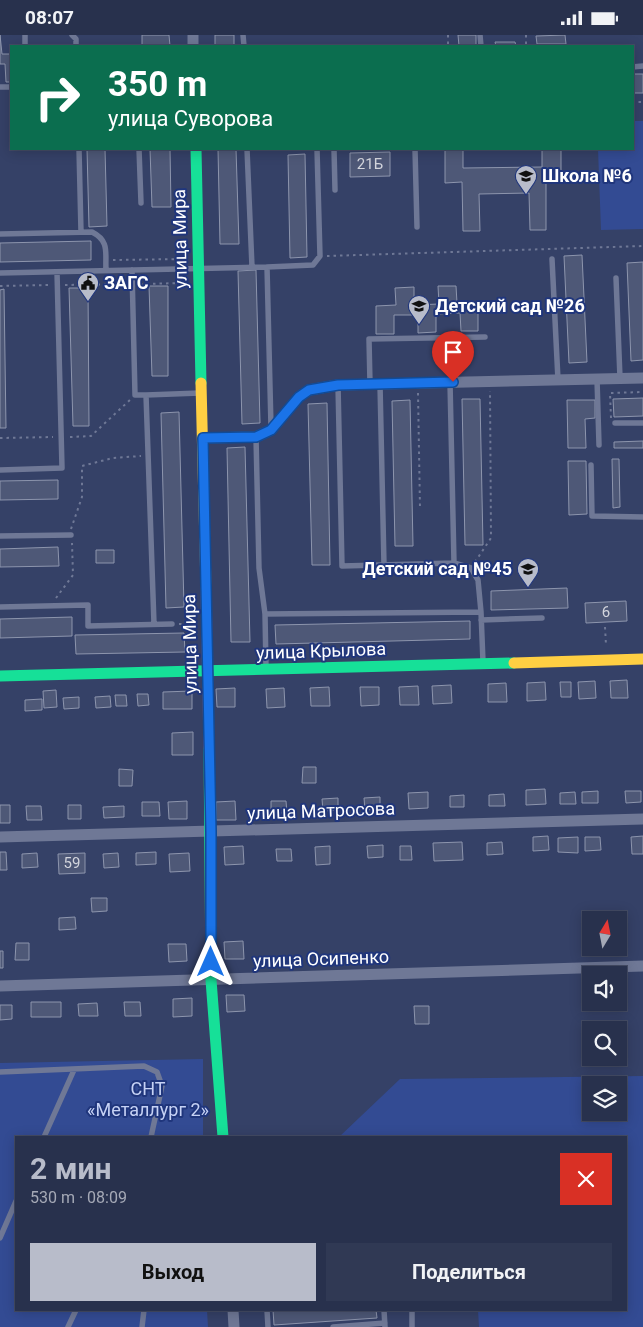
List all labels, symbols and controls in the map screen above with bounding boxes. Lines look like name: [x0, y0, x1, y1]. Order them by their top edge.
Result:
text: 08:07: [25, 6, 74, 29]
text: 350 m: [108, 64, 207, 105]
icon: right: [25, 65, 90, 130]
text: улица Суворова: [108, 106, 273, 131]
house number: 21Б: [357, 155, 383, 173]
school or university icon: Школа №6: [514, 164, 538, 195]
place label: Школа №6: [542, 165, 632, 186]
street label: улица Мира: [168, 189, 191, 289]
public building icon: ЗАГС: [76, 271, 100, 302]
place label: ЗАГС: [104, 272, 149, 293]
school or university icon: Детский сад №26: [407, 294, 431, 325]
place label: Детский сад №26: [435, 295, 585, 316]
pin: [432, 331, 474, 382]
icon: arrive: [439, 338, 467, 366]
school or university icon: Детский сад №45: [516, 557, 540, 588]
place label: Детский сад №45: [362, 558, 512, 579]
street label: улица Мира: [178, 594, 201, 694]
house number: 6: [602, 603, 610, 621]
street label: улица Крылова: [256, 638, 386, 663]
street label: улица Матросова: [247, 797, 395, 824]
house number: 59: [64, 854, 80, 872]
north arrow: [582, 911, 628, 956]
map controls: [582, 911, 627, 1121]
position arrow: [184, 935, 236, 987]
street label: улица Осипенко: [253, 946, 389, 971]
button: sound: [582, 966, 627, 1011]
button: search: [582, 1021, 627, 1066]
button: layers: [582, 1076, 627, 1121]
park label: СНТ «Металлург 2»: [87, 1078, 209, 1120]
text: 2 мин: [30, 1151, 111, 1186]
button: close: [560, 1153, 612, 1205]
text: 530 m · 08:09: [30, 1188, 127, 1207]
button: Выход: [30, 1243, 316, 1301]
button: Поделиться: [326, 1243, 612, 1301]

